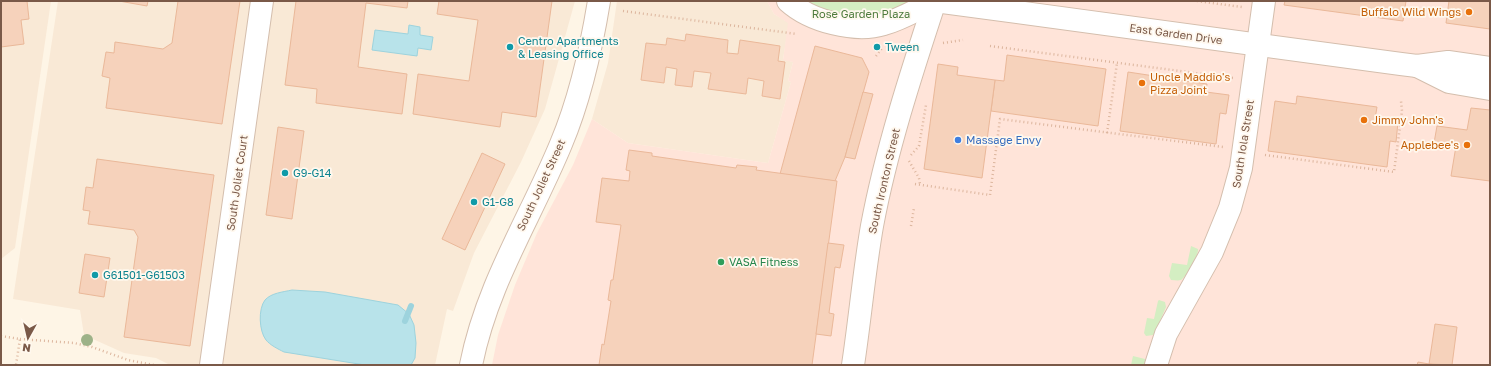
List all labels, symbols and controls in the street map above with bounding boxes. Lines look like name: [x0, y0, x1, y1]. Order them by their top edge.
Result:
place label: Buffalo Wild Wings: [1361, 5, 1461, 18]
park label: Rose Garden Plaza: [812, 7, 910, 20]
marker: Buffalo Wild Wings: [1464, 7, 1474, 17]
street label: East Garden Drive: [1129, 21, 1223, 46]
place label: Centro Apartments & Leasing Office: [518, 34, 619, 60]
place label: Tween: [885, 40, 919, 53]
marker: Centro Apartments & Leasing Office: [505, 42, 515, 52]
marker: Tween: [872, 42, 882, 52]
place label: Uncle Maddio's Pizza Joint: [1150, 70, 1230, 96]
marker: Uncle Maddio's Pizza Joint: [1137, 78, 1147, 88]
street label: South Iola Street: [1229, 99, 1256, 189]
place label: Jimmy John's: [1372, 113, 1444, 126]
marker: Jimmy John's: [1359, 115, 1369, 125]
street label: South Ironton Street: [865, 127, 902, 235]
place label: Massage Envy: [966, 133, 1041, 146]
street label: South Joliet Court: [223, 134, 250, 232]
marker: Massage Envy: [953, 135, 963, 145]
street label: South Joliet Street: [514, 137, 567, 233]
place label: Applebee's: [1401, 138, 1459, 151]
marker: Applebee's: [1462, 140, 1472, 150]
place label: G9-G14: [293, 166, 332, 179]
marker: G9-G14: [280, 168, 290, 178]
place label: G1-G8: [482, 195, 514, 208]
marker: G1-G8: [469, 197, 479, 207]
place label: VASA Fitness: [729, 255, 799, 268]
marker: VASA Fitness: [716, 257, 726, 267]
place label: G61501-G61503: [103, 268, 185, 281]
marker: G61501-G61503: [90, 270, 100, 280]
north arrow: [8, 318, 48, 358]
text: N: [21, 341, 32, 355]

